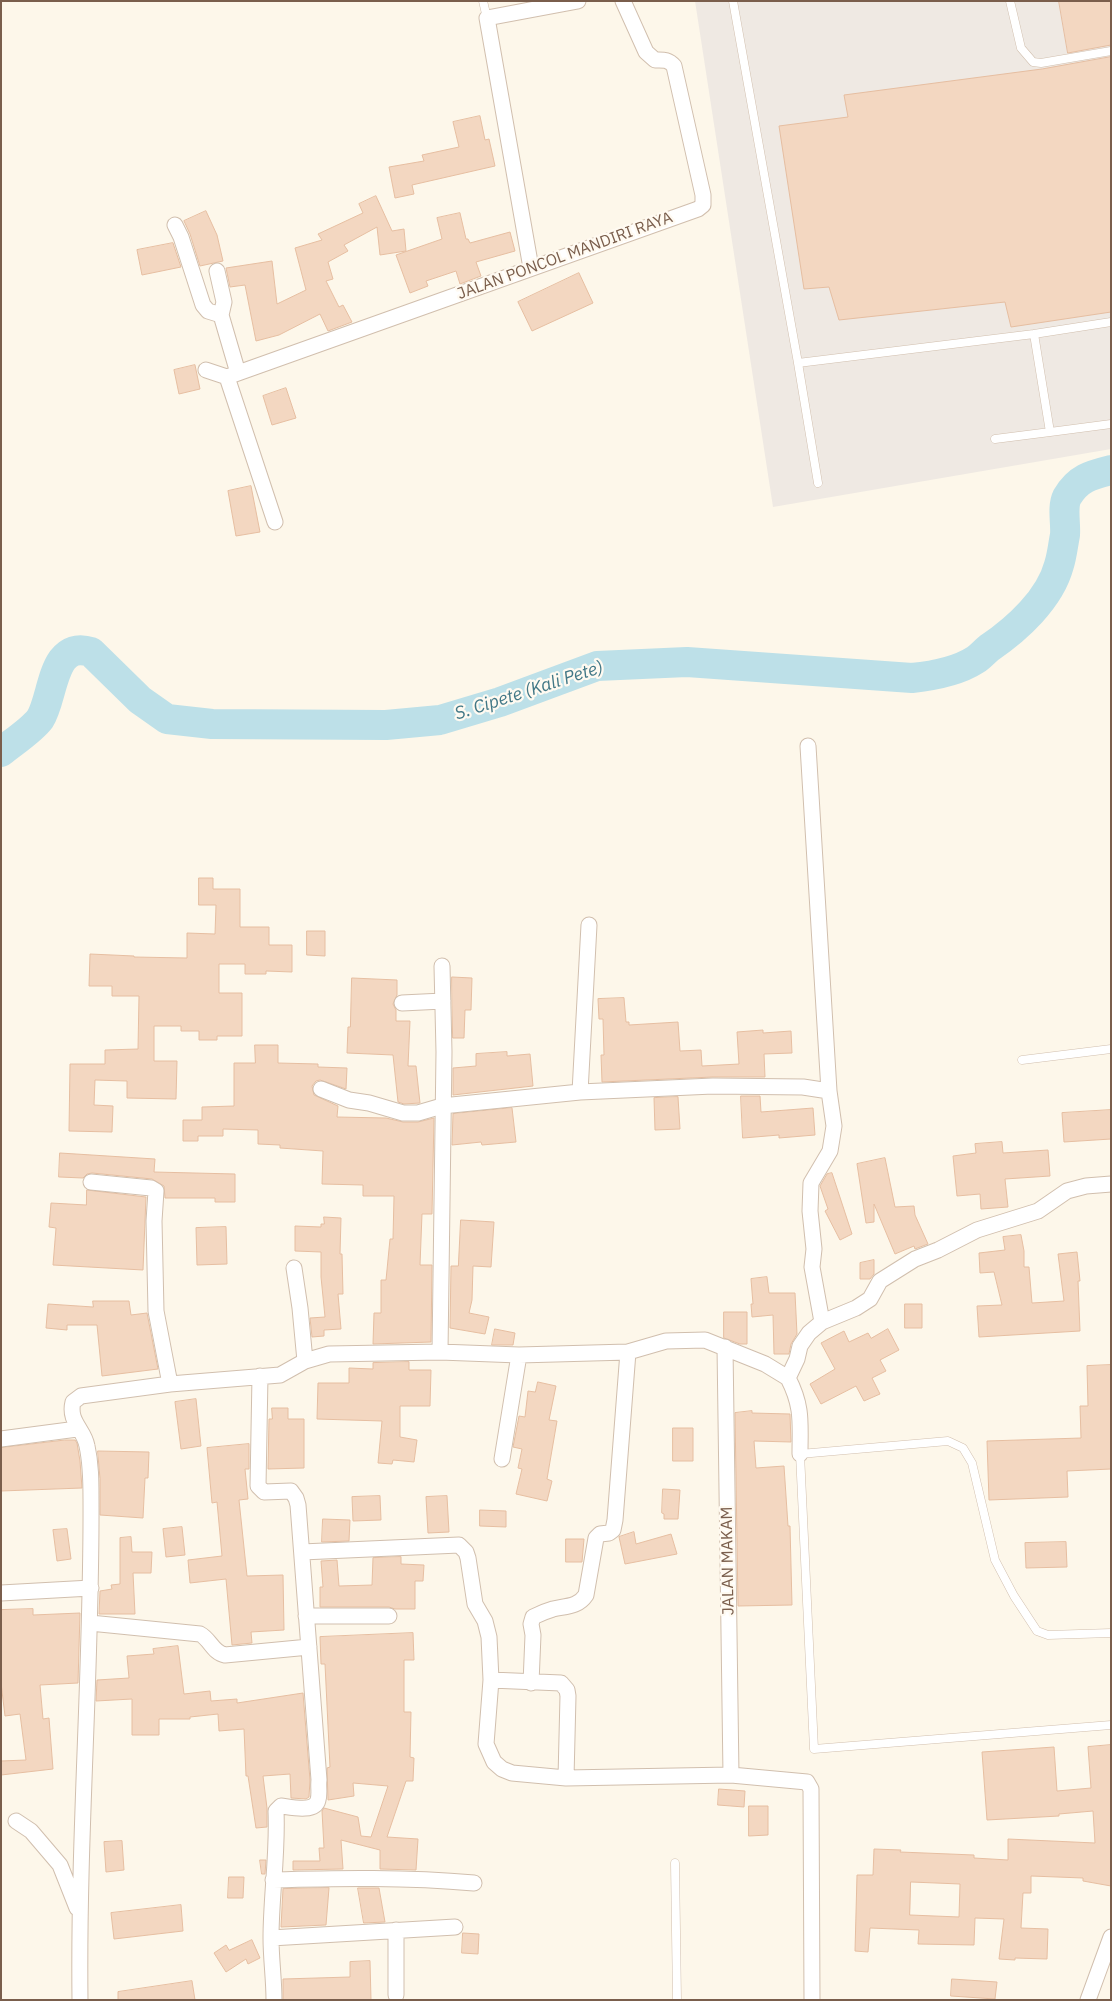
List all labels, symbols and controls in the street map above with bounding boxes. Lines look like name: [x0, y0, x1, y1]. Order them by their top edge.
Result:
street label: JALAN PONCOL MANDIRI RAYA: [455, 208, 675, 304]
water label: S. Cipete (Kali Pete): [452, 657, 606, 725]
street label: JALAN MAKAM: [717, 1507, 739, 1615]

